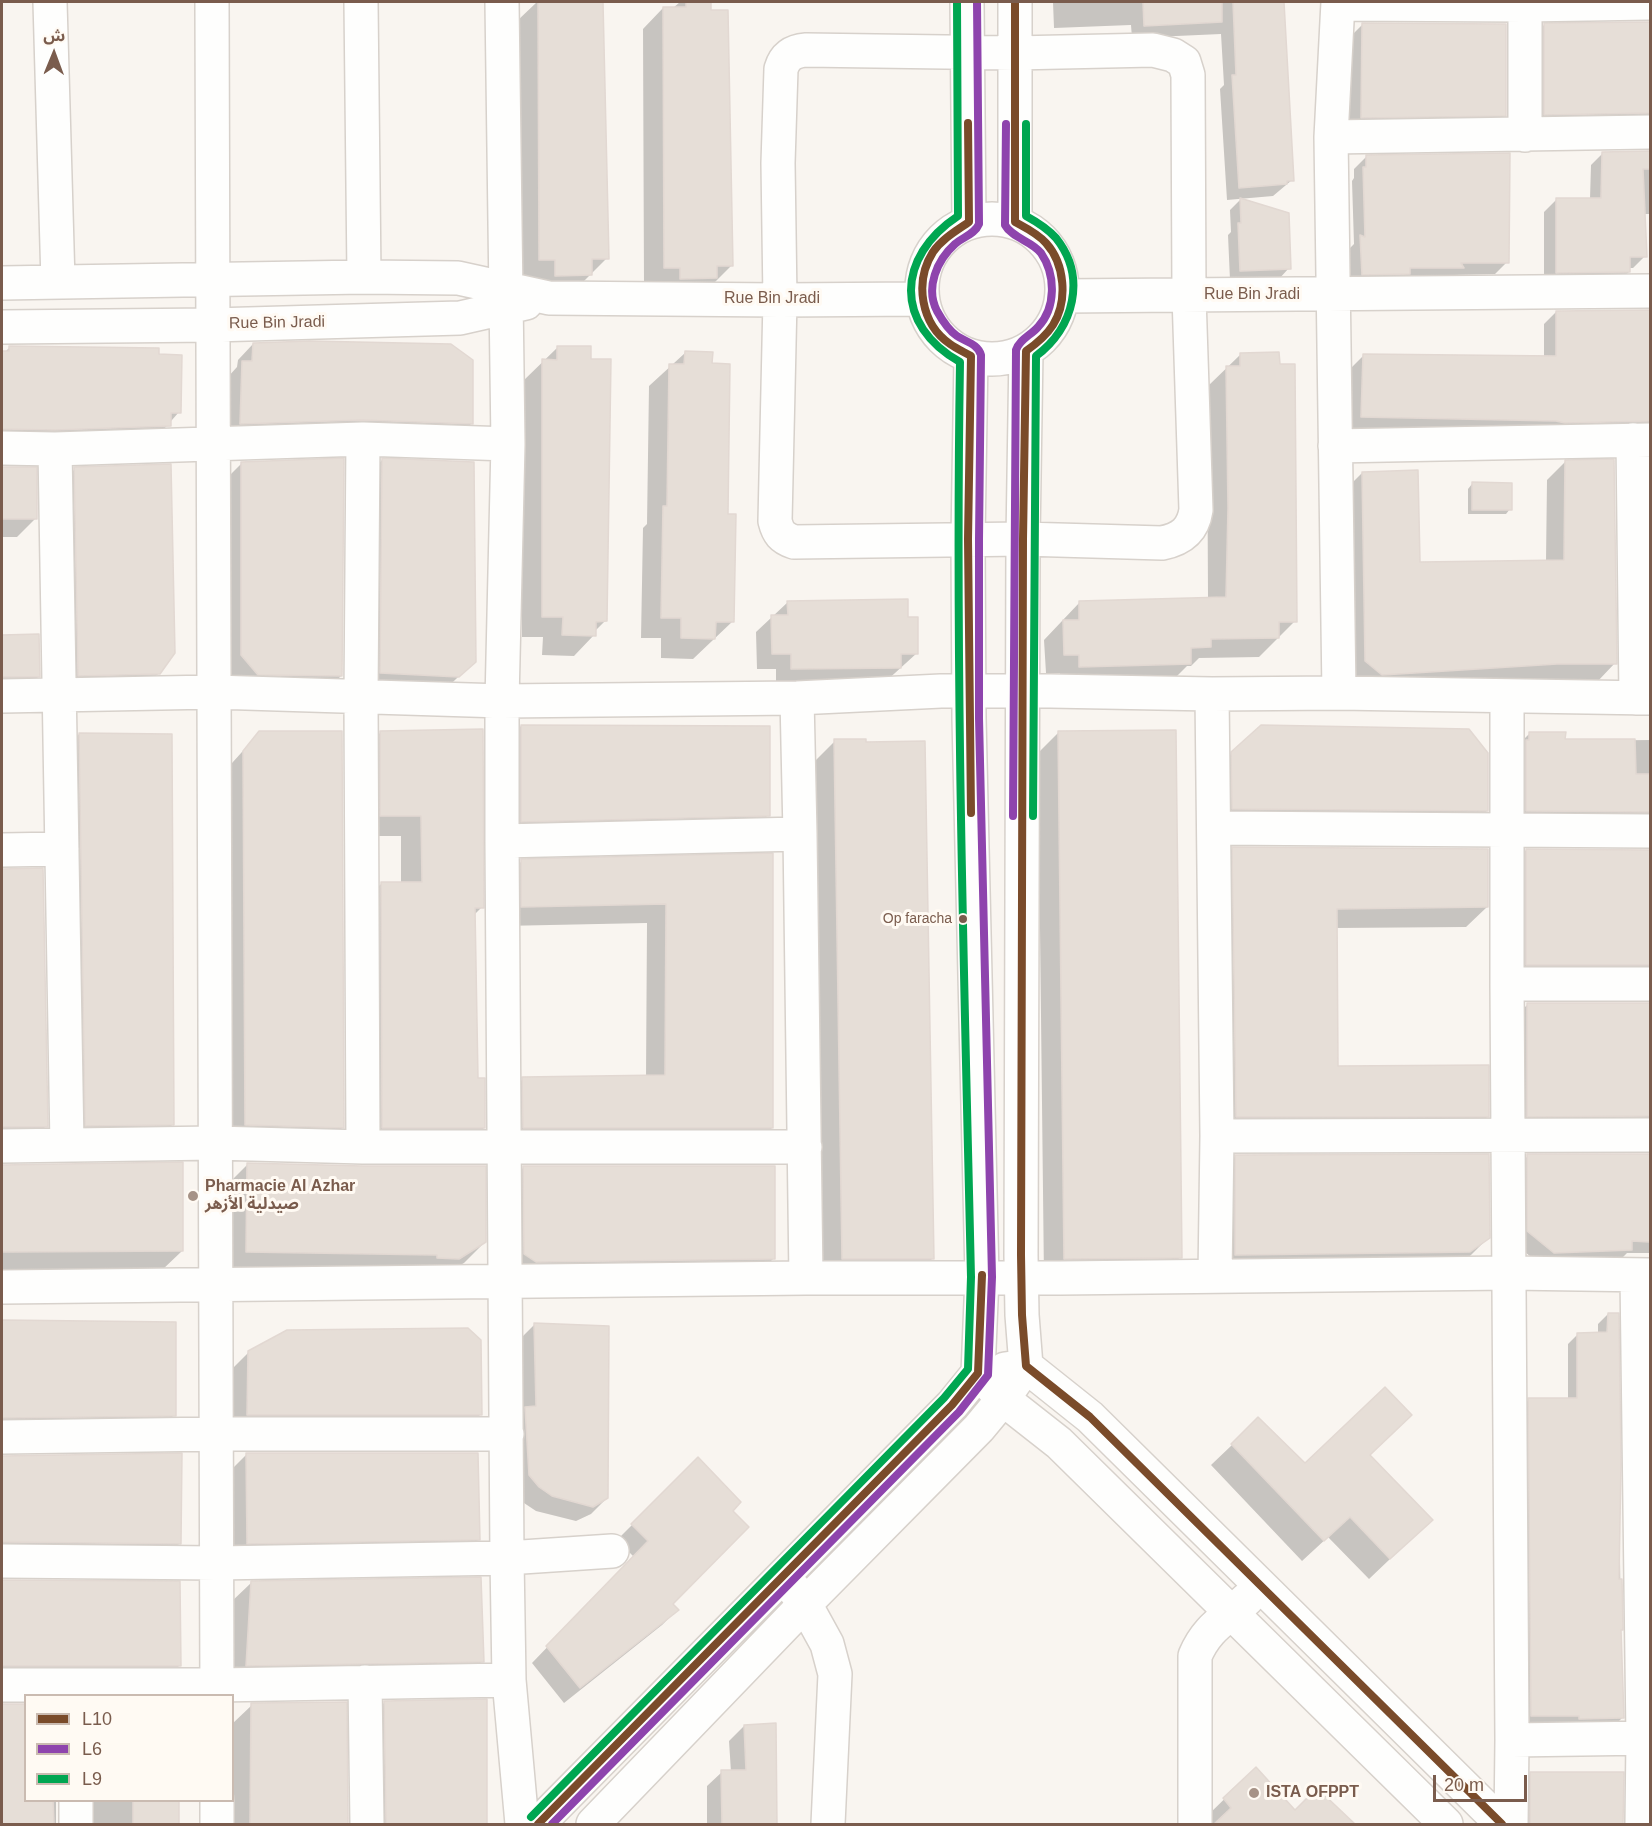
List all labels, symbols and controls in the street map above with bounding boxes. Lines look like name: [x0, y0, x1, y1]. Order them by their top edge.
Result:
north arrow: [24, 24, 84, 84]
text: ش: [43, 27, 65, 44]
street label: Rue Bin Jradi: [1204, 285, 1300, 305]
street label: Rue Bin Jradi: [724, 289, 820, 309]
street label: Rue Bin Jradi: [229, 313, 325, 333]
place label: Op faracha: [883, 911, 952, 927]
marker: Op faracha: [957, 913, 969, 925]
place label: Pharmacie Al Azhar صيدلية الأزهر: [205, 1177, 355, 1215]
marker: Pharmacie Al Azhar صيدلية الأزهر: [186, 1189, 200, 1203]
legend: [24, 1694, 234, 1802]
text: L10: [82, 1709, 112, 1729]
text: L6: [82, 1739, 102, 1759]
scale bar: [1436, 1763, 1530, 1801]
text: L9: [82, 1769, 102, 1789]
text: 20 m: [1444, 1775, 1484, 1795]
place label: ISTA OFPPT: [1266, 1783, 1359, 1803]
marker: ISTA OFPPT: [1247, 1786, 1261, 1800]

